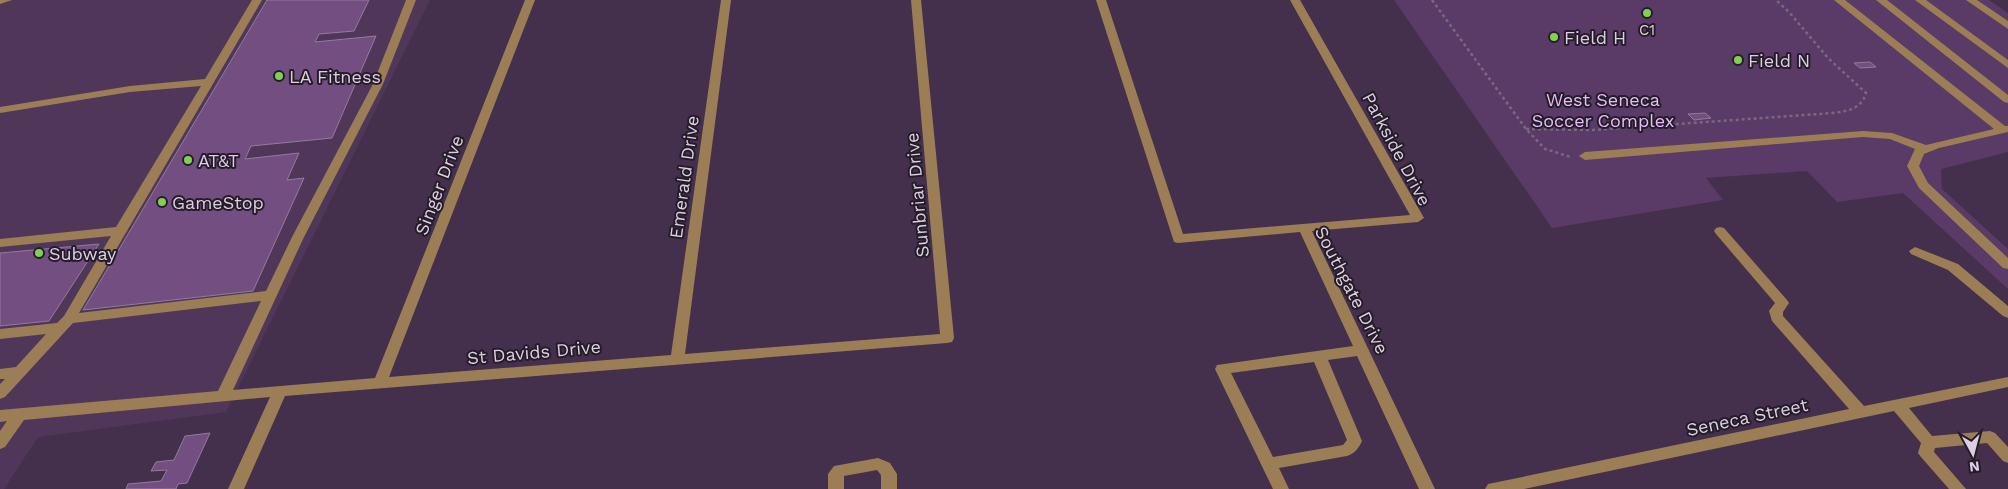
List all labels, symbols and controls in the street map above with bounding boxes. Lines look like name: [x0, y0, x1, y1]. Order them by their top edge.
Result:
marker: C1: [1641, 7, 1653, 19]
place label: C1: [1639, 21, 1655, 39]
place label: Field H: [1564, 27, 1626, 48]
marker: Field H: [1548, 31, 1560, 43]
place label: Field N: [1748, 50, 1810, 71]
marker: Field N: [1732, 54, 1744, 66]
place label: LA Fitness: [289, 66, 381, 87]
marker: LA Fitness: [273, 70, 285, 82]
street label: Parkside Drive: [1358, 89, 1436, 209]
park label: West Seneca Soccer Complex: [1532, 89, 1674, 131]
street label: Emerald Drive: [665, 114, 703, 240]
street label: Singer Drive: [410, 132, 468, 238]
street label: Sunbriar Drive: [901, 132, 933, 258]
place label: AT&T: [198, 150, 239, 171]
marker: AT&T: [182, 154, 194, 166]
place label: GameStop: [172, 192, 264, 213]
marker: GameStop: [156, 196, 168, 208]
street label: Southgate Drive: [1311, 223, 1393, 357]
place label: Subway: [49, 243, 117, 264]
marker: Subway: [33, 247, 45, 259]
street label: St Davids Drive: [466, 336, 602, 368]
street label: Seneca Street: [1684, 394, 1810, 440]
north arrow: [1948, 429, 1998, 479]
text: N: [1968, 458, 1981, 475]

